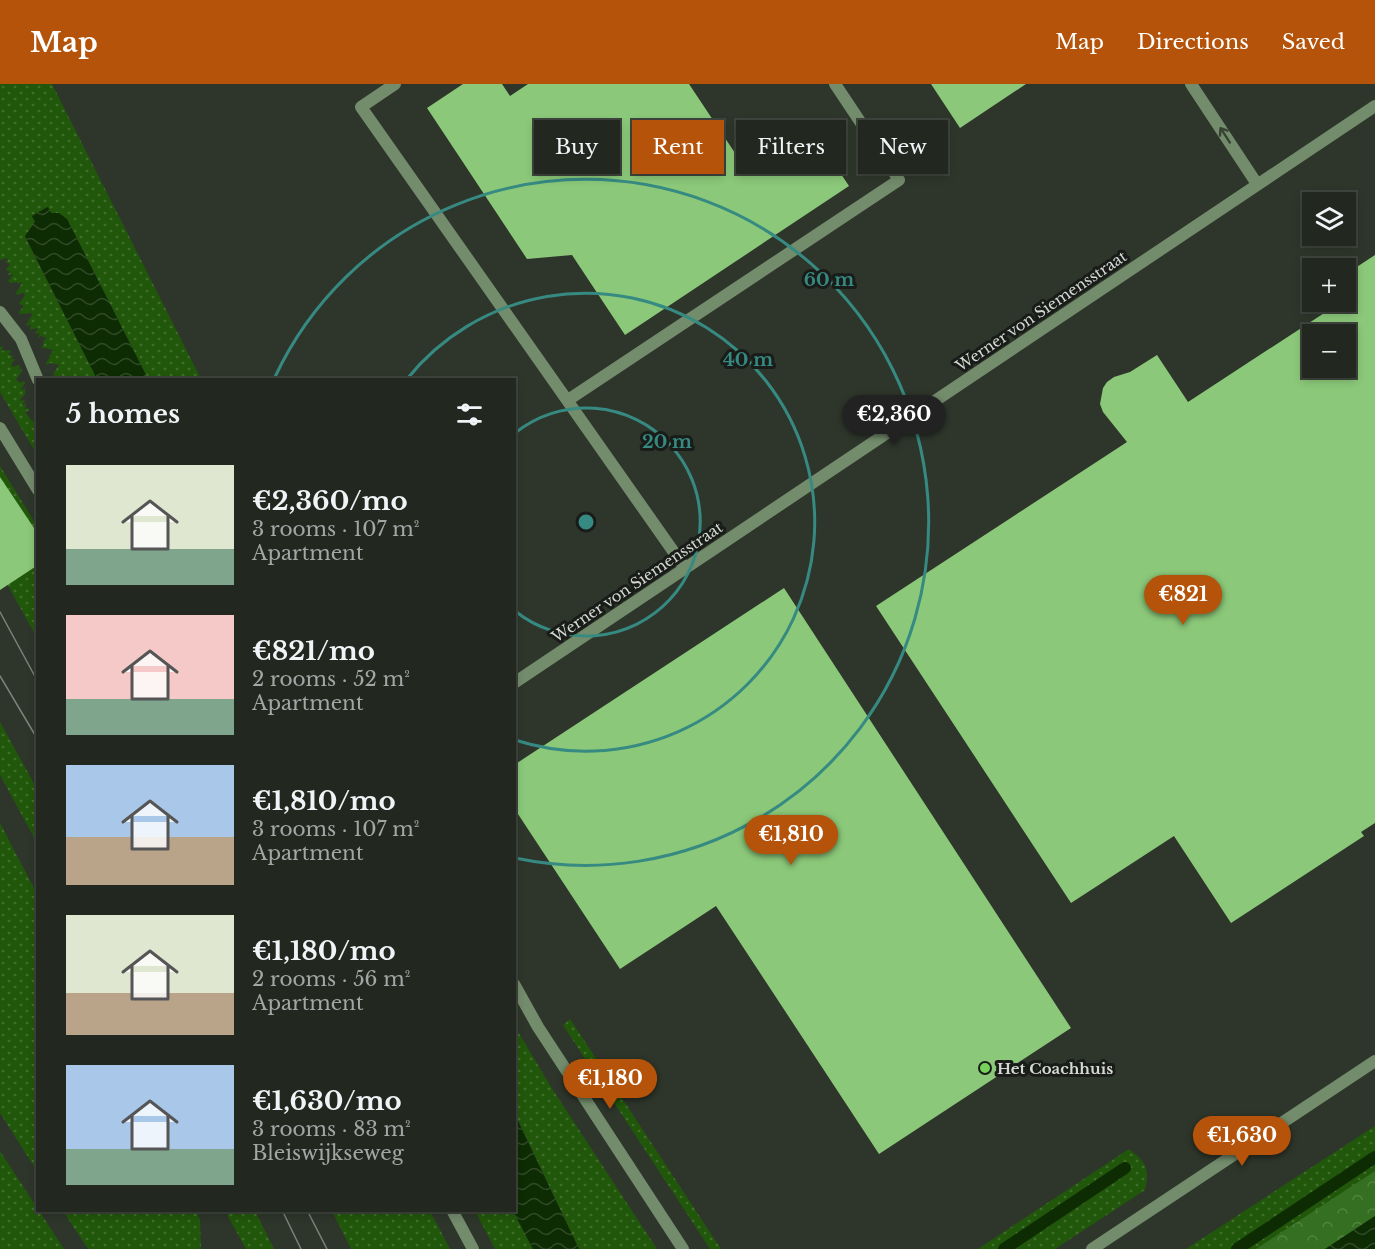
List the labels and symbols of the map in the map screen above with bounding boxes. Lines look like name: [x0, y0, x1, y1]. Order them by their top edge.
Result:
one-way arrow: [1219, 128, 1231, 144]
street label: Werner von Siemensstraat: [951, 246, 1130, 376]
text: 60 m: [804, 269, 854, 291]
text: 40 m: [723, 349, 773, 371]
pin: €2,360: [845, 395, 943, 446]
text: 20 m: [642, 431, 692, 453]
centre of rings: [576, 512, 596, 532]
street label: Werner von Siemensstraat: [547, 517, 726, 647]
pin: €821: [1147, 575, 1219, 626]
pin: €1,810: [742, 815, 840, 866]
pin: €1,180: [561, 1059, 659, 1110]
place label: Het Coachhuis: [997, 1059, 1113, 1078]
marker: Het Coachhuis: [978, 1061, 992, 1075]
pin: €1,630: [1193, 1116, 1291, 1167]

